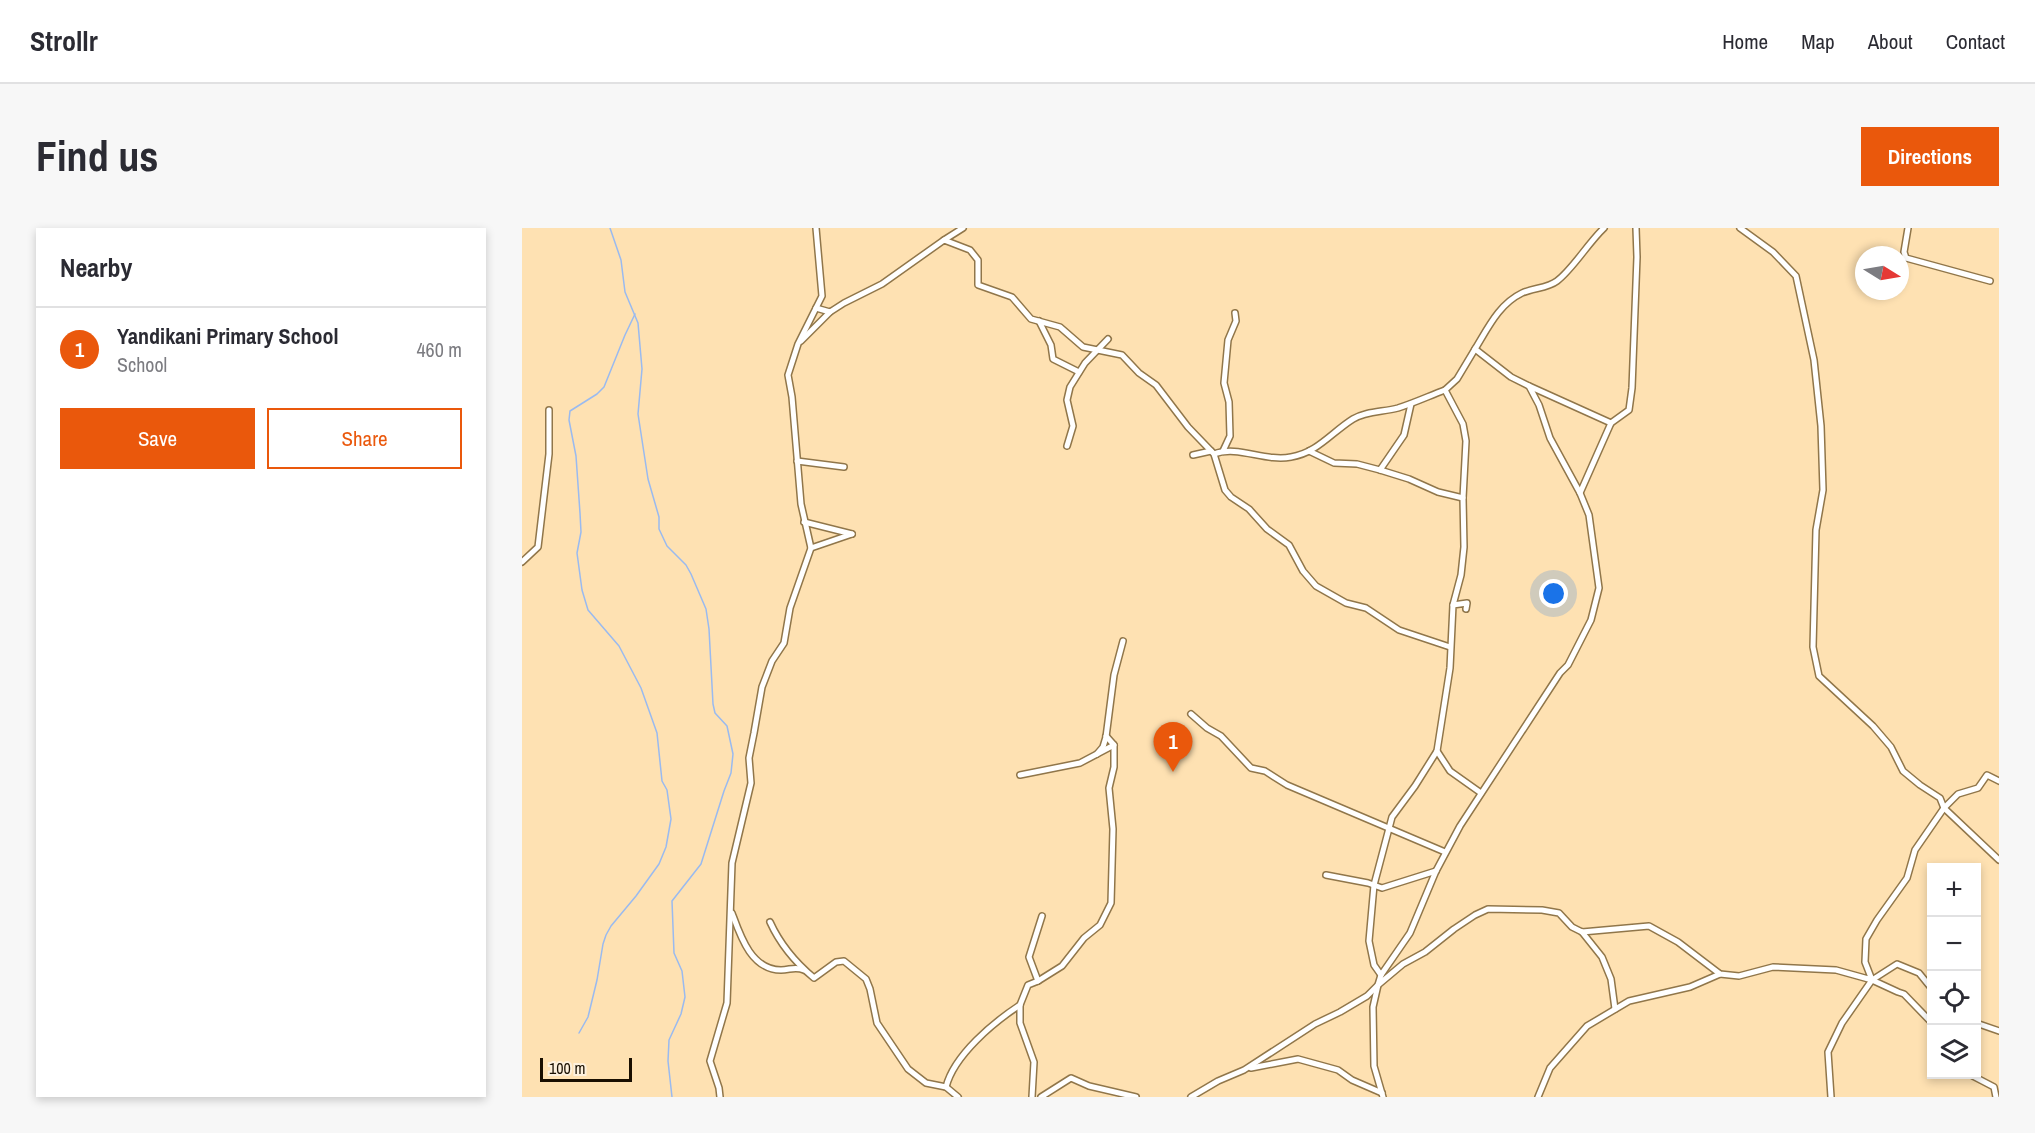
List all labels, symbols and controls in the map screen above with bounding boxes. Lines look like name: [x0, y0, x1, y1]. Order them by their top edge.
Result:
text: Strollr: [30, 22, 98, 60]
text: Home: [1722, 27, 1768, 56]
text: Map: [1801, 27, 1835, 56]
text: About: [1868, 27, 1913, 56]
text: Contact: [1946, 27, 2005, 56]
button: Directions: [1861, 127, 1999, 186]
text: Find us: [36, 128, 158, 184]
north arrow: [1855, 246, 1909, 300]
text: Nearby: [60, 250, 132, 285]
text: Yandikani Primary School: [117, 321, 339, 351]
text: 1: [75, 336, 84, 363]
text: 460 m: [416, 336, 462, 363]
text: School: [117, 351, 167, 378]
button: Save: [60, 408, 255, 469]
button: Share: [267, 408, 462, 469]
your location: [1539, 579, 1568, 608]
pin: 1: [1154, 722, 1192, 772]
map controls: [1927, 863, 1981, 1079]
button: +: [1927, 863, 1981, 917]
button: −: [1927, 917, 1981, 971]
button: locate: [1927, 971, 1981, 1025]
button: layers: [1927, 1025, 1981, 1079]
scale bar: [540, 1055, 632, 1082]
text: 100 m: [549, 1057, 585, 1079]

